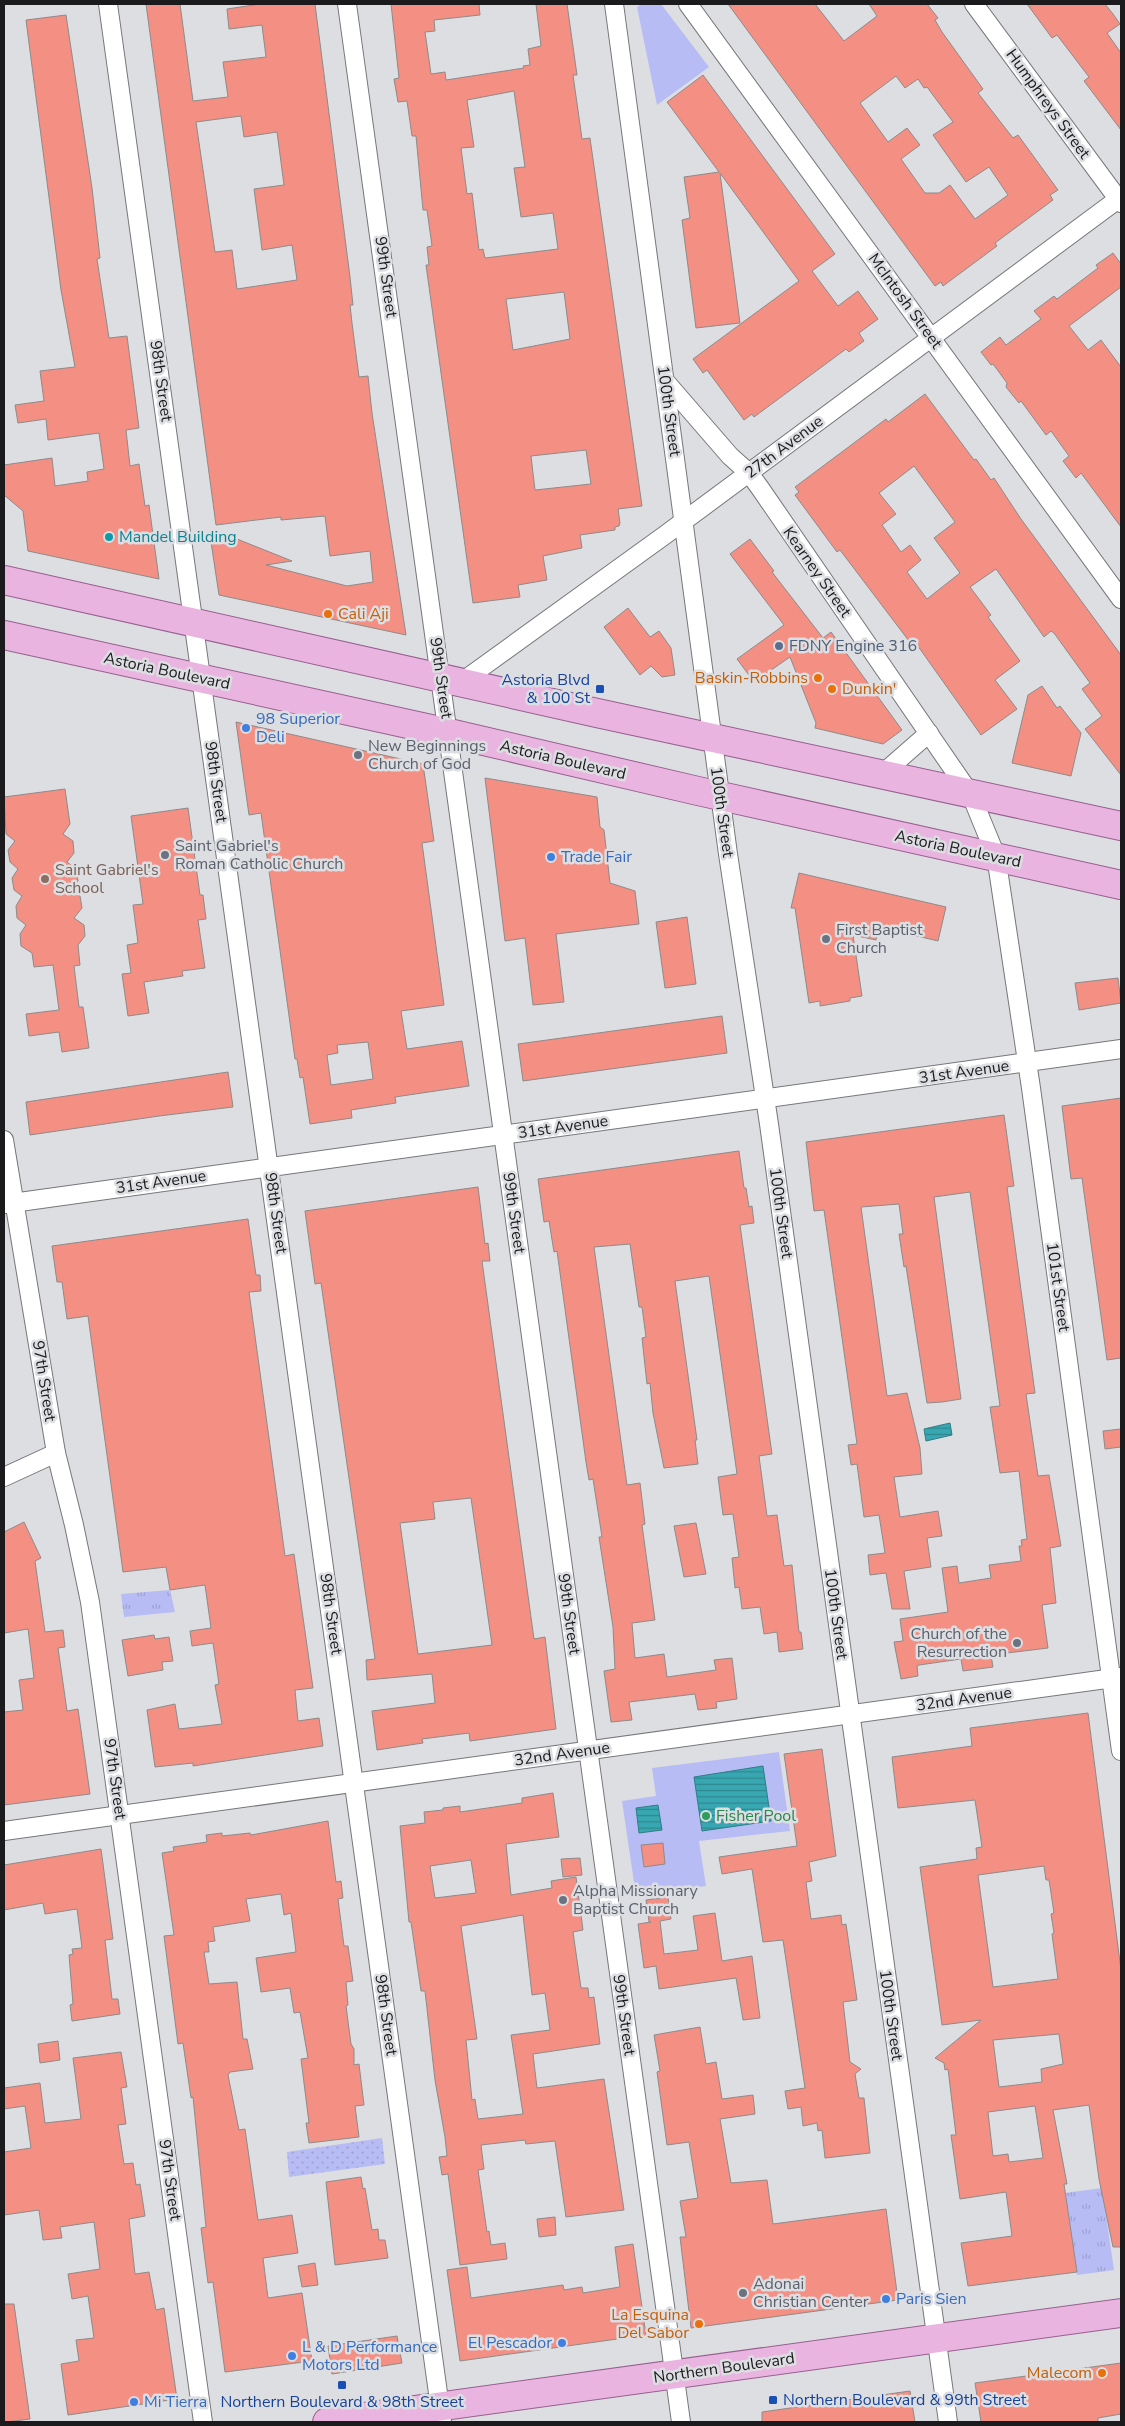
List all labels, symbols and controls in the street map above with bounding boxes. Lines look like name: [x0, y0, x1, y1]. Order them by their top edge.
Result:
street label: Humphreys Street: [1001, 45, 1096, 164]
street label: 99th Street: [369, 235, 403, 319]
street label: McIntosh Street: [863, 249, 947, 354]
street label: 98th Street: [144, 339, 178, 423]
street label: 100th Street: [652, 364, 686, 458]
street label: 27th Avenue: [740, 410, 828, 484]
street label: Kearney Street: [778, 522, 857, 622]
place label: Mandel Building: [119, 526, 237, 548]
marker: Mandel Building: [103, 531, 115, 543]
place label: Cali Aji: [338, 603, 389, 625]
marker: Cali Aji: [322, 608, 334, 620]
place label: FDNY Engine 316: [789, 635, 917, 657]
street label: 99th Street: [424, 636, 458, 720]
marker: FDNY Engine 316: [773, 640, 785, 652]
street label: Astoria Boulevard: [102, 647, 232, 695]
place label: Baskin-Robbins: [695, 667, 808, 689]
place label: Astoria Blvd & 100 St: [502, 669, 590, 709]
marker: Baskin-Robbins: [812, 672, 824, 684]
place label: Dunkin': [842, 678, 896, 700]
marker: Astoria Blvd & 100 St: [594, 683, 606, 695]
marker: Dunkin': [826, 683, 838, 695]
place label: 98 Superior Deli: [256, 708, 340, 748]
marker: 98 Superior Deli: [240, 722, 252, 734]
place label: New Beginnings Church of God: [368, 735, 486, 775]
street label: Astoria Boulevard: [498, 735, 628, 785]
street label: 98th Street: [199, 740, 233, 824]
marker: New Beginnings Church of God: [352, 749, 364, 761]
street label: 100th Street: [705, 765, 739, 859]
street label: Astoria Boulevard: [893, 825, 1023, 873]
place label: Saint Gabriel's Roman Catholic Church: [175, 835, 343, 875]
place label: Trade Fair: [561, 846, 632, 868]
marker: Saint Gabriel's Roman Catholic Church: [159, 849, 171, 861]
marker: Trade Fair: [545, 851, 557, 863]
place label: Saint Gabriel's School: [55, 859, 159, 899]
marker: Saint Gabriel's School: [39, 873, 51, 885]
place label: First Baptist Church: [836, 919, 923, 959]
marker: First Baptist Church: [820, 933, 832, 945]
street label: 31st Avenue: [917, 1055, 1011, 1089]
street label: 31st Avenue: [516, 1110, 610, 1144]
street label: 31st Avenue: [114, 1165, 208, 1199]
street label: 100th Street: [764, 1166, 798, 1260]
street label: 98th Street: [259, 1171, 293, 1255]
street label: 99th Street: [497, 1171, 531, 1255]
street label: 101st Street: [1041, 1241, 1075, 1333]
street label: 97th Street: [27, 1339, 61, 1423]
street label: 100th Street: [819, 1567, 853, 1661]
street label: 98th Street: [314, 1572, 348, 1656]
street label: 99th Street: [552, 1572, 586, 1656]
place label: Church of the Resurrection: [910, 1623, 1007, 1663]
marker: Church of the Resurrection: [1011, 1637, 1023, 1649]
street label: 32nd Avenue: [915, 1681, 1013, 1717]
street label: 32nd Avenue: [513, 1736, 611, 1772]
street label: 97th Street: [98, 1737, 132, 1821]
place label: Fisher Pool: [716, 1805, 796, 1827]
marker: Fisher Pool: [700, 1810, 712, 1822]
place label: Alpha Missionary Baptist Church: [573, 1880, 699, 1920]
marker: Alpha Missionary Baptist Church: [557, 1894, 569, 1906]
street label: 100th Street: [874, 1968, 908, 2062]
street label: 98th Street: [369, 1973, 403, 2057]
street label: 99th Street: [607, 1973, 641, 2057]
street label: 97th Street: [153, 2138, 187, 2222]
place label: Adonai Christian Center: [753, 2273, 869, 2313]
marker: Adonai Christian Center: [737, 2287, 749, 2299]
place label: Paris Sien: [896, 2288, 967, 2310]
marker: Paris Sien: [880, 2293, 892, 2305]
place label: La Esquina Del Sabor: [611, 2304, 689, 2344]
marker: La Esquina Del Sabor: [693, 2318, 705, 2330]
place label: El Pescador: [468, 2332, 552, 2354]
place label: L & D Performance Motors Ltd: [302, 2336, 437, 2376]
marker: El Pescador: [556, 2337, 568, 2349]
street label: Northern Boulevard: [652, 2347, 796, 2389]
marker: L & D Performance Motors Ltd: [286, 2350, 298, 2362]
place label: Malecom: [1027, 2362, 1092, 2384]
marker: Malecom: [1096, 2367, 1108, 2379]
marker: Northern Boulevard & 98th Street: [336, 2379, 348, 2391]
place label: Northern Boulevard & 99th Street: [783, 2389, 1027, 2411]
place label: Mi Tierra: [144, 2391, 207, 2413]
place label: Northern Boulevard & 98th Street: [220, 2391, 464, 2413]
marker: Northern Boulevard & 99th Street: [767, 2394, 779, 2406]
marker: Mi Tierra: [128, 2396, 140, 2408]

